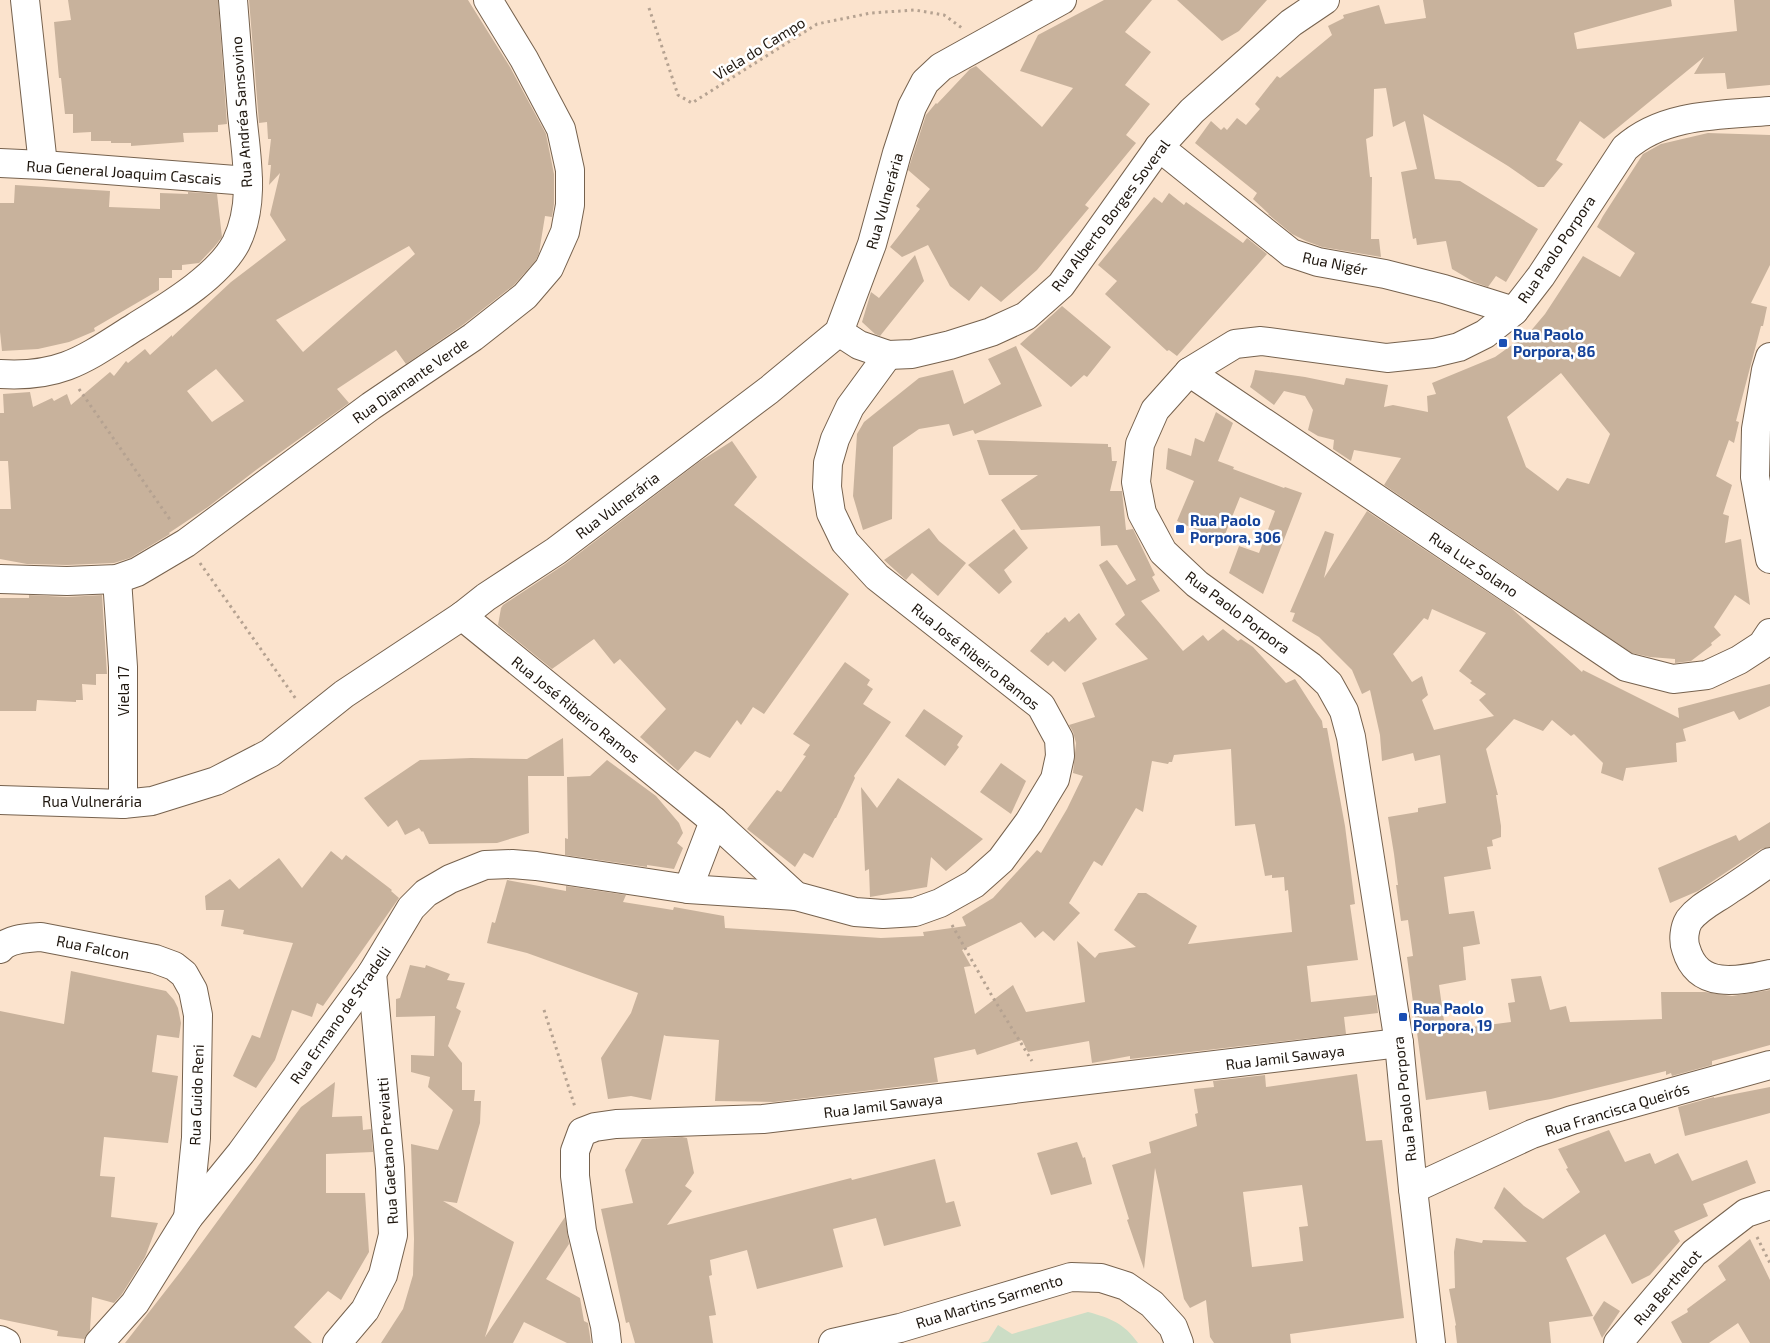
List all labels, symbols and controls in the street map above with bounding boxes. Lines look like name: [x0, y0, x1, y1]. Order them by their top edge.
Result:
street label: Viela do Campo: [710, 13, 808, 83]
street label: Rua Andréa Sansovino: [227, 36, 255, 188]
street label: Rua Alberto Borges Soveral: [1047, 135, 1173, 295]
street label: Rua Vulnerária: [862, 151, 906, 251]
street label: Rua General Joaquim Cascais: [26, 156, 222, 188]
street label: Rua Paolo Porpora: [1513, 192, 1599, 306]
street label: Rua Nigér: [1301, 247, 1369, 279]
place label: Rua Paolo Porpora, 86: [1513, 325, 1595, 360]
street label: Rua Diamante Verde: [349, 333, 471, 427]
marker: Rua Paolo Porpora, 86: [1497, 337, 1509, 349]
street label: Rua Vulnerária: [572, 468, 662, 542]
place label: Rua Paolo Porpora, 306: [1190, 511, 1281, 546]
marker: Rua Paolo Porpora, 306: [1174, 523, 1186, 535]
street label: Rua Luz Solano: [1426, 528, 1522, 600]
street label: Rua Paolo Porpora: [1182, 567, 1294, 657]
street label: Rua José Ribeiro Ramos: [908, 599, 1044, 713]
street label: Rua José Ribeiro Ramos: [508, 652, 644, 766]
street label: Viela 17: [114, 665, 132, 716]
street label: Rua Vulnerária: [42, 792, 142, 810]
street label: Rua Falcon: [55, 931, 131, 963]
street label: Rua Ermano de Stradelli: [286, 943, 394, 1087]
place label: Rua Paolo Porpora, 19: [1413, 999, 1493, 1034]
marker: Rua Paolo Porpora, 19: [1397, 1011, 1409, 1023]
street label: Rua Paolo Porpora: [1388, 1035, 1420, 1163]
street label: Rua Jamil Sawaya: [1224, 1041, 1346, 1073]
street label: Rua Guido Reni: [185, 1044, 207, 1146]
street label: Rua Gaetano Previatti: [373, 1077, 401, 1225]
street label: Rua Francisca Queirós: [1543, 1078, 1692, 1141]
street label: Rua Jamil Sawaya: [822, 1089, 944, 1121]
street label: Rua Berthelot: [1629, 1245, 1705, 1328]
street label: Rua Martins Sarmento: [913, 1270, 1065, 1332]

